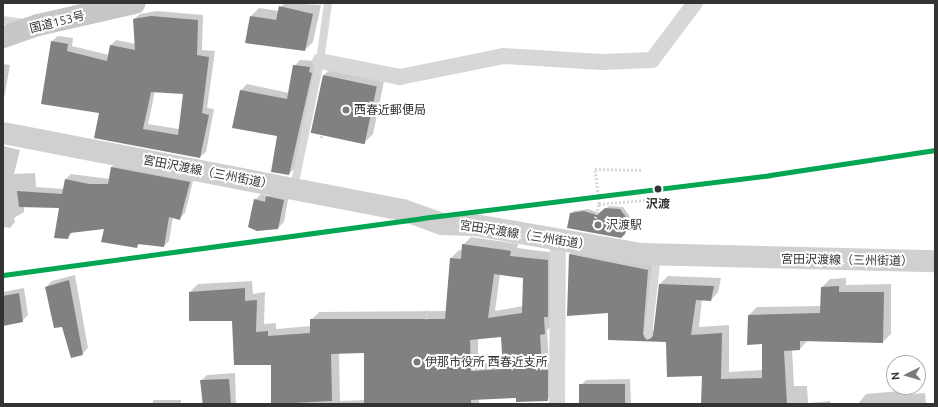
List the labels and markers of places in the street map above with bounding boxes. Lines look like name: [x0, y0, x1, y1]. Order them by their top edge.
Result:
place label: 西春近郵便局: [354, 103, 426, 117]
marker: 西春近郵便局: [341, 105, 351, 115]
marker: 沢渡: [651, 182, 665, 196]
place label: 沢渡: [646, 197, 670, 211]
place label: 沢渡駅: [606, 218, 642, 232]
marker: 沢渡駅: [593, 220, 603, 230]
place label: 伊那市役所 西春近支所: [425, 355, 548, 369]
marker: 伊那市役所 西春近支所: [412, 357, 422, 367]

